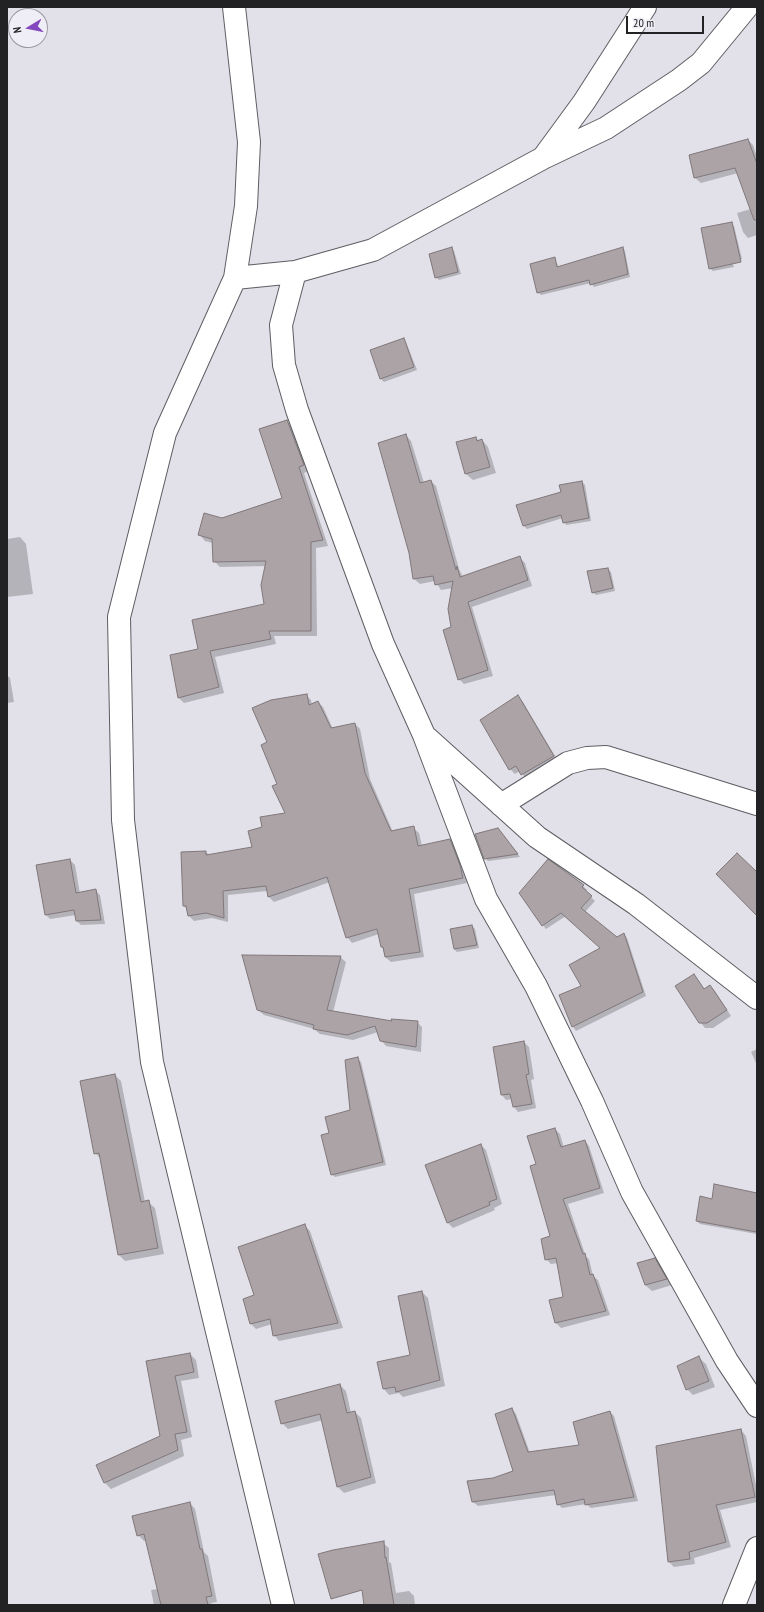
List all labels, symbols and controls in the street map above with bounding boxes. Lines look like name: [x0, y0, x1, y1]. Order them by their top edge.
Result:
north arrow: [8, 8, 48, 48]
scale bar: [628, 8, 706, 34]
text: 20 m: [633, 15, 654, 30]
text: N: [10, 26, 25, 34]

